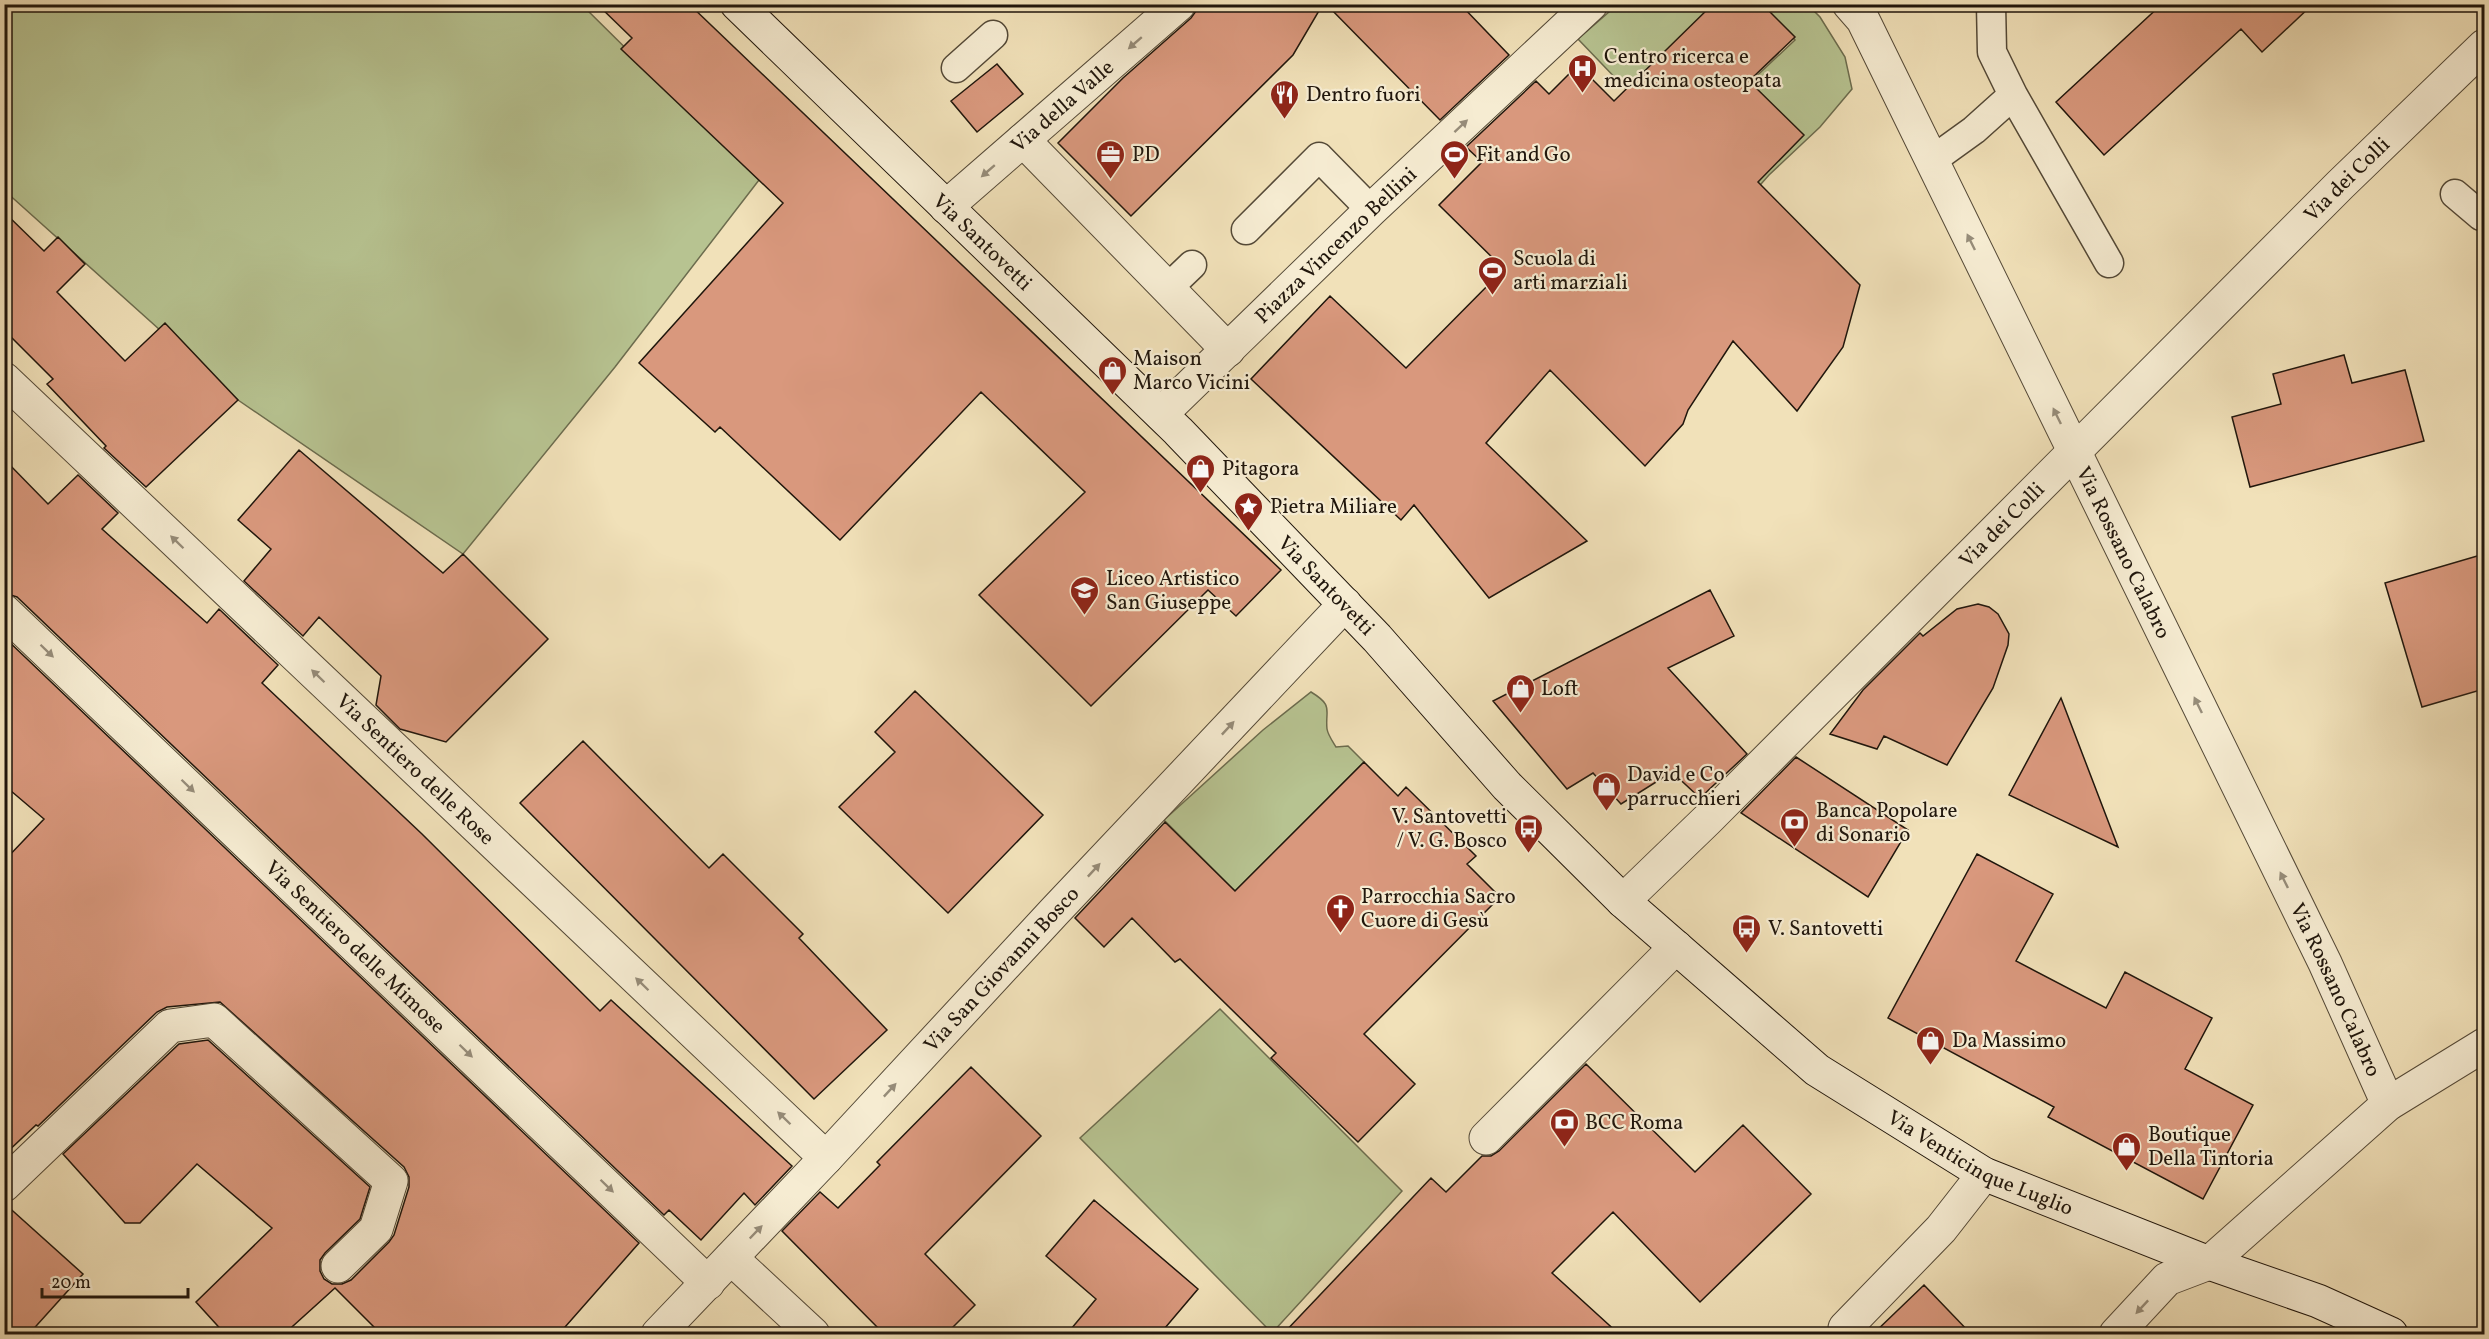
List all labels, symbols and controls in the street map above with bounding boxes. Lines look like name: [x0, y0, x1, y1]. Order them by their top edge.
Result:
one-way arrow: [1128, 36, 1143, 49]
place label: Centro ricerca e medicina osteopata: [1604, 43, 1782, 96]
hospital icon: Centro ricerca e medicina osteopata: [1567, 52, 1599, 94]
street label: Via della Valle: [1005, 54, 1121, 160]
restaurant icon: Dentro fuori: [1269, 78, 1301, 120]
place label: Dentro fuori: [1306, 81, 1421, 110]
one-way arrow: [1453, 119, 1468, 133]
street label: Via dei Colli: [2298, 131, 2397, 229]
office icon: PD: [1095, 138, 1127, 180]
sports icon: Fit and Go: [1439, 138, 1471, 180]
place label: PD: [1132, 141, 1160, 170]
place label: Fit and Go: [1476, 141, 1571, 170]
street label: Piazza Vincenzo Bellini: [1249, 161, 1424, 331]
one-way arrow: [981, 164, 996, 177]
street label: Via Santovetti: [925, 188, 1038, 298]
one-way arrow: [1966, 233, 1975, 250]
place label: Scuola di arti marziali: [1513, 245, 1628, 298]
sports icon: Scuola di arti marziali: [1476, 254, 1508, 296]
place label: Maison Marco Vicini: [1133, 345, 1250, 398]
shop icon: Maison Marco Vicini: [1096, 354, 1128, 396]
one-way arrow: [2052, 408, 2062, 425]
shop icon: Pitagora: [1185, 452, 1217, 494]
place label: Pitagora: [1222, 455, 1300, 484]
street label: Via Rossano Calabro: [2068, 462, 2177, 644]
street label: Via dei Colli: [1953, 476, 2052, 575]
place icon: Pietra Miliare: [1233, 490, 1265, 532]
place label: Pietra Miliare: [1270, 493, 1397, 522]
street label: Via Santovetti: [1270, 530, 1380, 643]
one-way arrow: [169, 535, 184, 549]
place label: Liceo Artistico San Giuseppe: [1106, 565, 1239, 618]
school or university icon: Liceo Artistico San Giuseppe: [1069, 574, 1101, 616]
one-way arrow: [39, 644, 54, 658]
one-way arrow: [311, 670, 326, 683]
shop icon: Loft: [1504, 672, 1536, 714]
place label: Loft: [1541, 675, 1578, 704]
street label: Via Sentiero delle Rose: [329, 688, 500, 853]
one-way arrow: [2194, 696, 2203, 713]
one-way arrow: [1221, 721, 1234, 736]
place label: David e Co parrucchieri: [1627, 761, 1741, 814]
shop icon: David e Co parrucchieri: [1590, 770, 1622, 812]
one-way arrow: [180, 779, 195, 793]
place label: Banca Popolare di Sonario: [1816, 797, 1958, 850]
place label: V. Santovetti / V. G. Bosco: [1392, 803, 1507, 856]
bank icon: Banca Popolare di Sonario: [1779, 806, 1811, 848]
bus stop icon: V. Santovetti / V. G. Bosco: [1512, 812, 1544, 854]
street label: Via Sentiero delle Mimose: [258, 854, 451, 1041]
one-way arrow: [1087, 862, 1101, 877]
one-way arrow: [2279, 871, 2289, 888]
street label: Via San Giovanni Bosco: [918, 881, 1087, 1059]
place label: Parrocchia Sacro Cuore di Gesù: [1361, 883, 1516, 936]
church icon: Parrocchia Sacro Cuore di Gesù: [1324, 892, 1356, 934]
street label: Via Rossano Calabro: [2282, 898, 2387, 1082]
bus stop icon: V. Santovetti: [1731, 912, 1763, 954]
place label: V. Santovetti: [1768, 915, 1883, 944]
one-way arrow: [635, 977, 650, 991]
shop icon: Da Massimo: [1915, 1024, 1947, 1066]
place label: Da Massimo: [1952, 1027, 2066, 1056]
one-way arrow: [458, 1044, 473, 1058]
one-way arrow: [883, 1082, 897, 1097]
street label: Via Venticinque Luglio: [1881, 1104, 2077, 1224]
bank icon: BCC Roma: [1548, 1106, 1580, 1148]
place label: BCC Roma: [1585, 1109, 1683, 1138]
one-way arrow: [776, 1111, 791, 1125]
place label: Boutique Della Tintoria: [2148, 1121, 2274, 1174]
shop icon: Boutique Della Tintoria: [2111, 1130, 2143, 1172]
one-way arrow: [599, 1178, 613, 1192]
one-way arrow: [749, 1225, 763, 1239]
scale bar: [42, 1261, 188, 1299]
text: 20 m: [51, 1271, 91, 1296]
one-way arrow: [2135, 1300, 2149, 1314]

